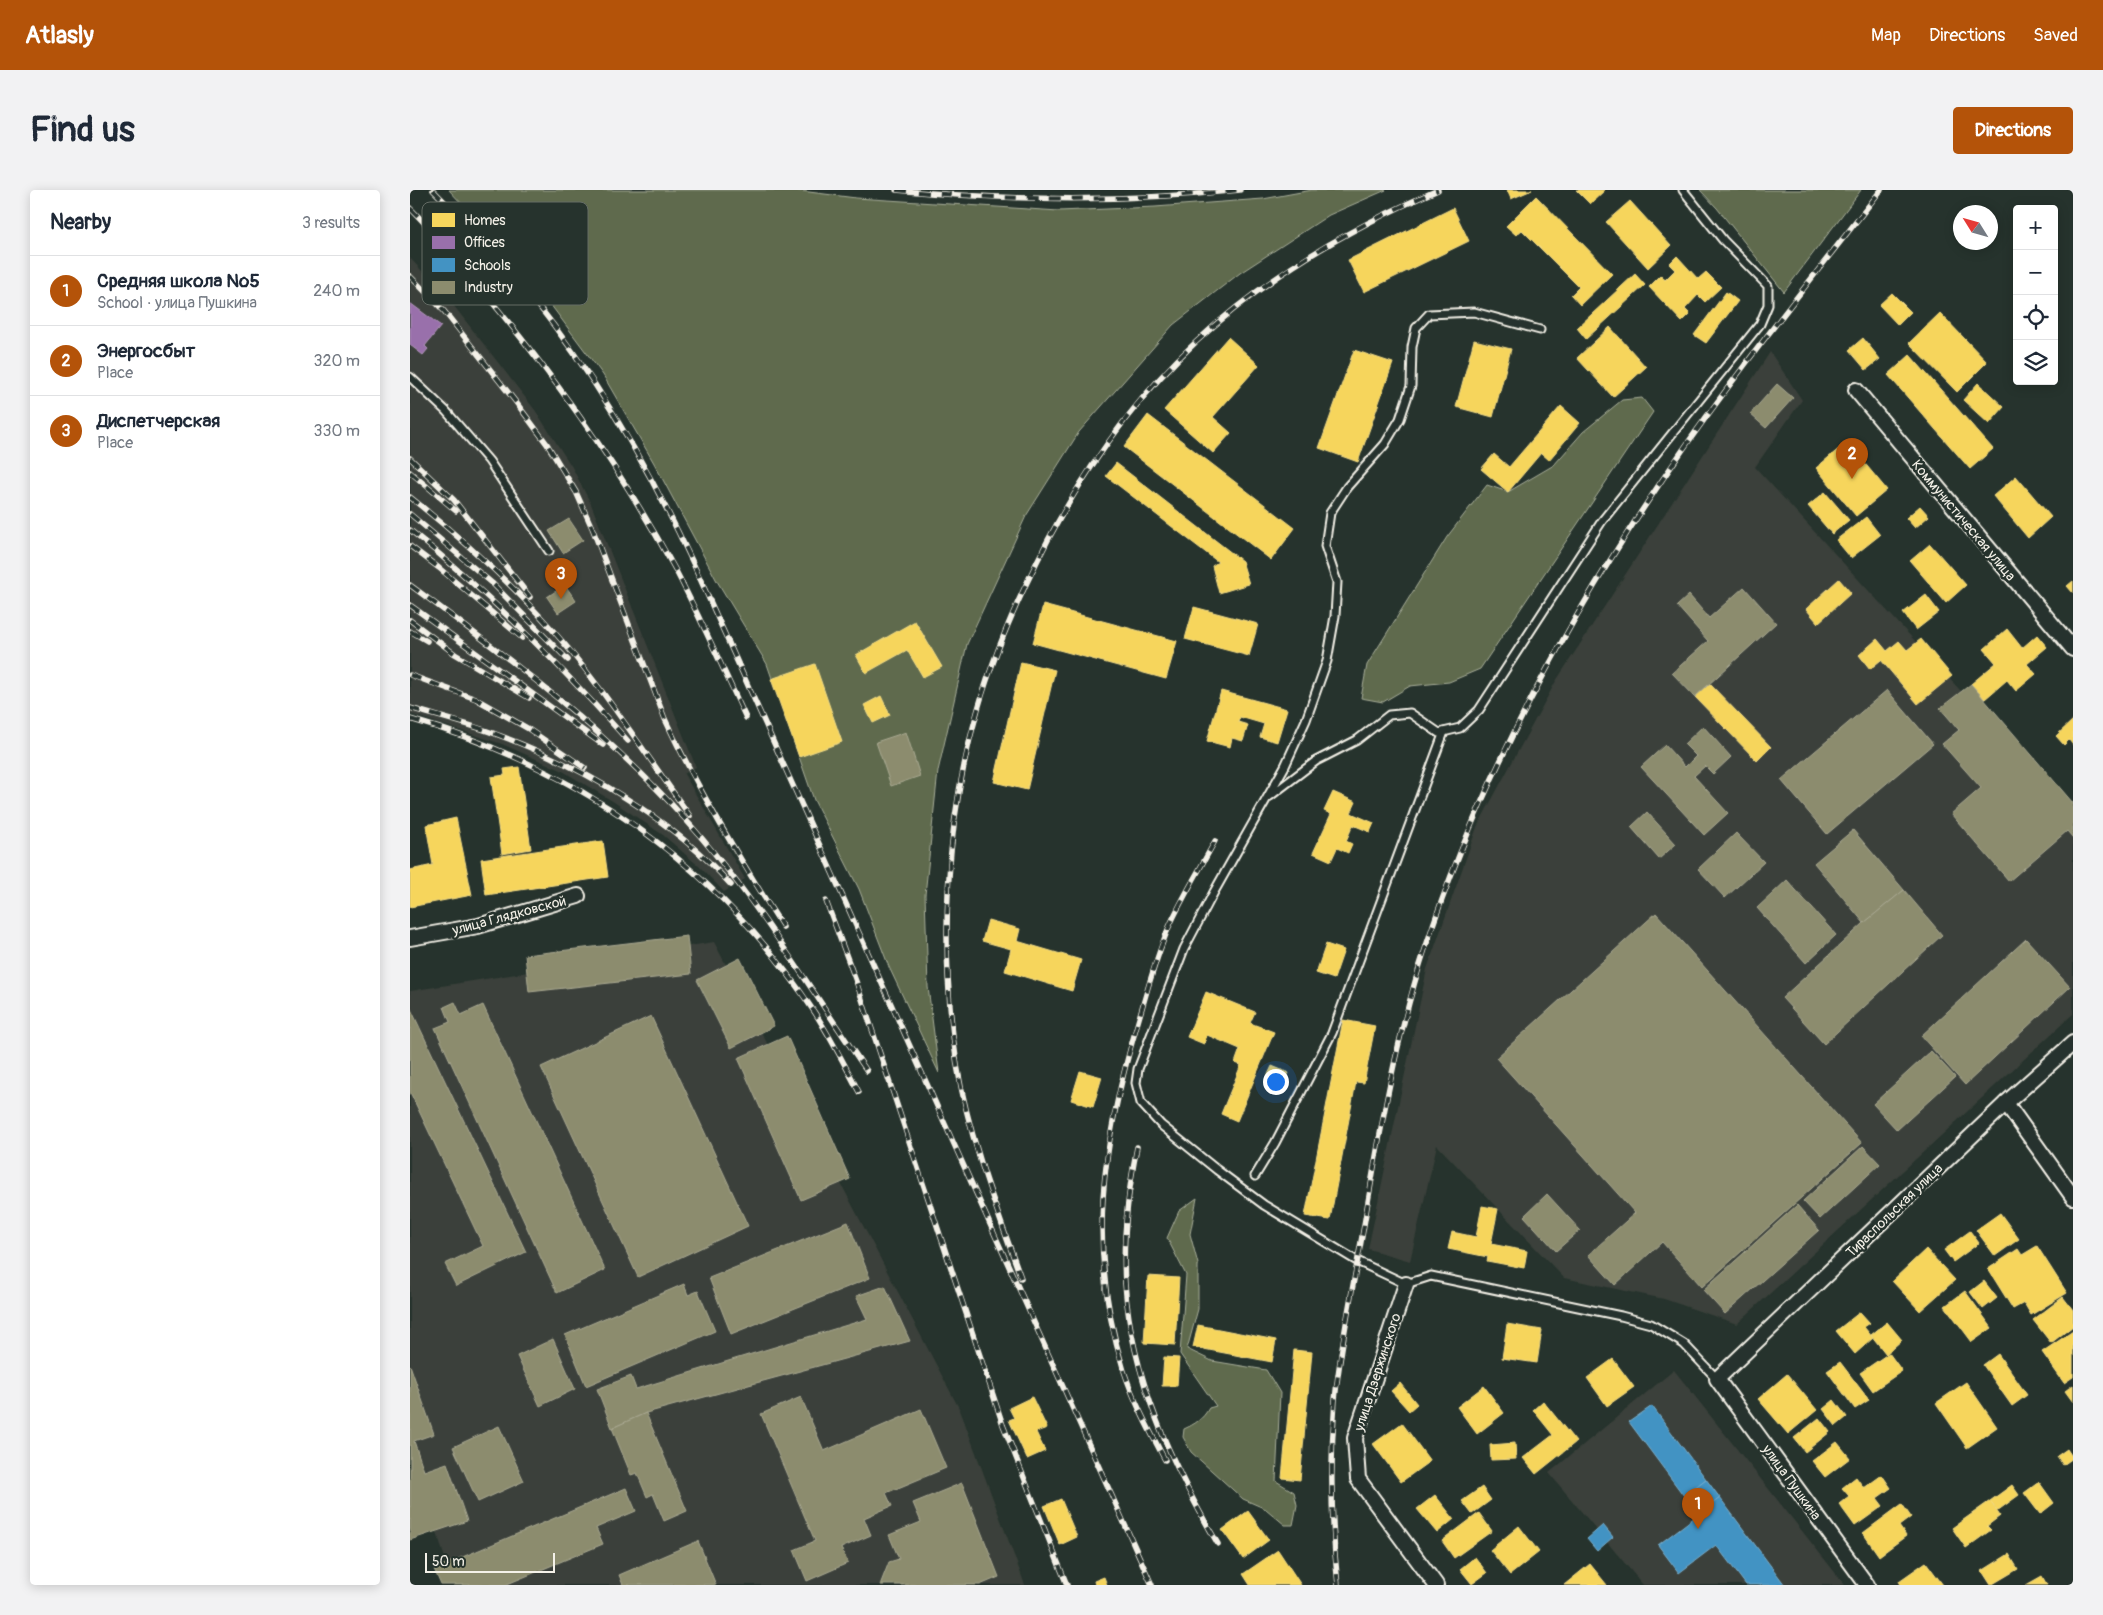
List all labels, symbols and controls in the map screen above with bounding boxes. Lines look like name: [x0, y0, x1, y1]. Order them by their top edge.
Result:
text: Atlasly: [25, 21, 94, 50]
text: Map: [1871, 24, 1901, 47]
text: Directions: [1929, 24, 2005, 47]
text: Saved: [2033, 24, 2078, 47]
button: Directions: [1953, 107, 2073, 154]
text: Find us: [30, 108, 135, 152]
legend: [422, 202, 588, 305]
north arrow: [1953, 205, 1998, 250]
map controls: [2013, 205, 2058, 385]
button: +: [2013, 205, 2058, 250]
text: Nearby: [50, 209, 111, 236]
text: Homes: [464, 212, 506, 229]
text: 3 results: [302, 213, 360, 233]
text: Offices: [464, 234, 506, 251]
button: −: [2013, 250, 2058, 295]
text: Schools: [464, 257, 511, 274]
text: Средняя школа №5: [97, 269, 260, 293]
text: Industry: [464, 279, 513, 296]
text: 1: [63, 281, 69, 301]
text: 240 m: [313, 281, 360, 301]
text: School · улица Пушкина: [97, 293, 257, 313]
button: locate: [2013, 295, 2058, 340]
text: Энергосбыт: [97, 339, 195, 363]
button: layers: [2013, 340, 2058, 385]
text: 2: [62, 351, 70, 371]
text: 320 m: [314, 351, 360, 371]
text: Place: [97, 363, 133, 383]
text: Диспетчерская: [97, 409, 220, 433]
text: 3: [62, 421, 70, 441]
text: 330 m: [314, 421, 360, 441]
text: Place: [97, 433, 133, 453]
pin: 2: [1836, 438, 1868, 479]
street label: Коммунистическая улица: [1908, 456, 2019, 584]
pin: 3: [545, 558, 577, 599]
street label: улица Глядковской: [449, 892, 568, 939]
your location: [1263, 1069, 1289, 1095]
street label: Тираспольская улица: [1842, 1160, 1946, 1261]
street label: улица Дзержинского: [1350, 1311, 1405, 1434]
street label: улица Пушкина: [1758, 1440, 1825, 1523]
pin: 1: [1682, 1488, 1714, 1529]
scale bar: [425, 1550, 555, 1573]
text: 50 m: [432, 1553, 465, 1570]

